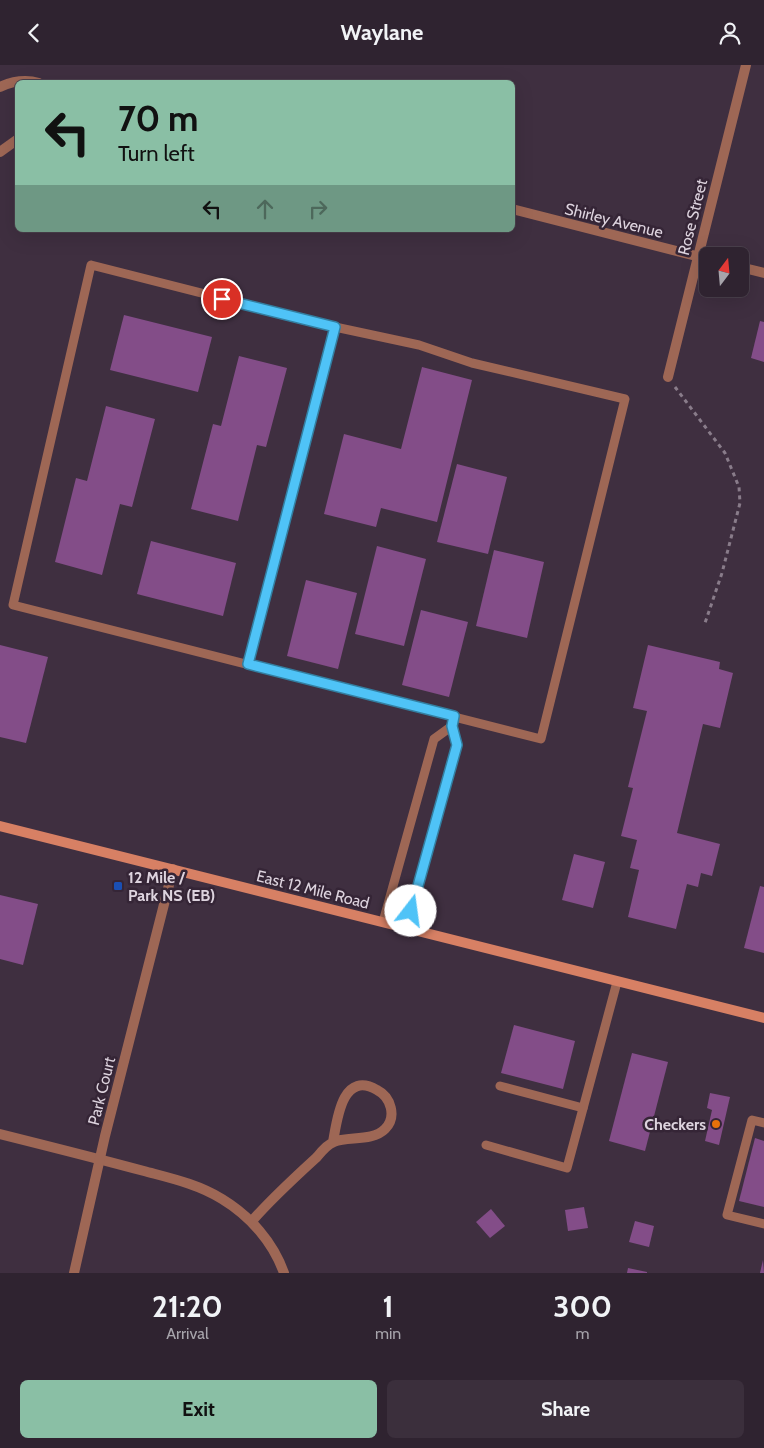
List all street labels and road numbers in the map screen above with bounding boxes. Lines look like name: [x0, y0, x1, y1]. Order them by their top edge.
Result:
street label: Rose Street: [674, 177, 711, 257]
street label: Shirley Avenue: [563, 199, 665, 242]
street label: East 12 Mile Road: [254, 866, 371, 913]
street label: Park Court: [84, 1054, 119, 1127]

